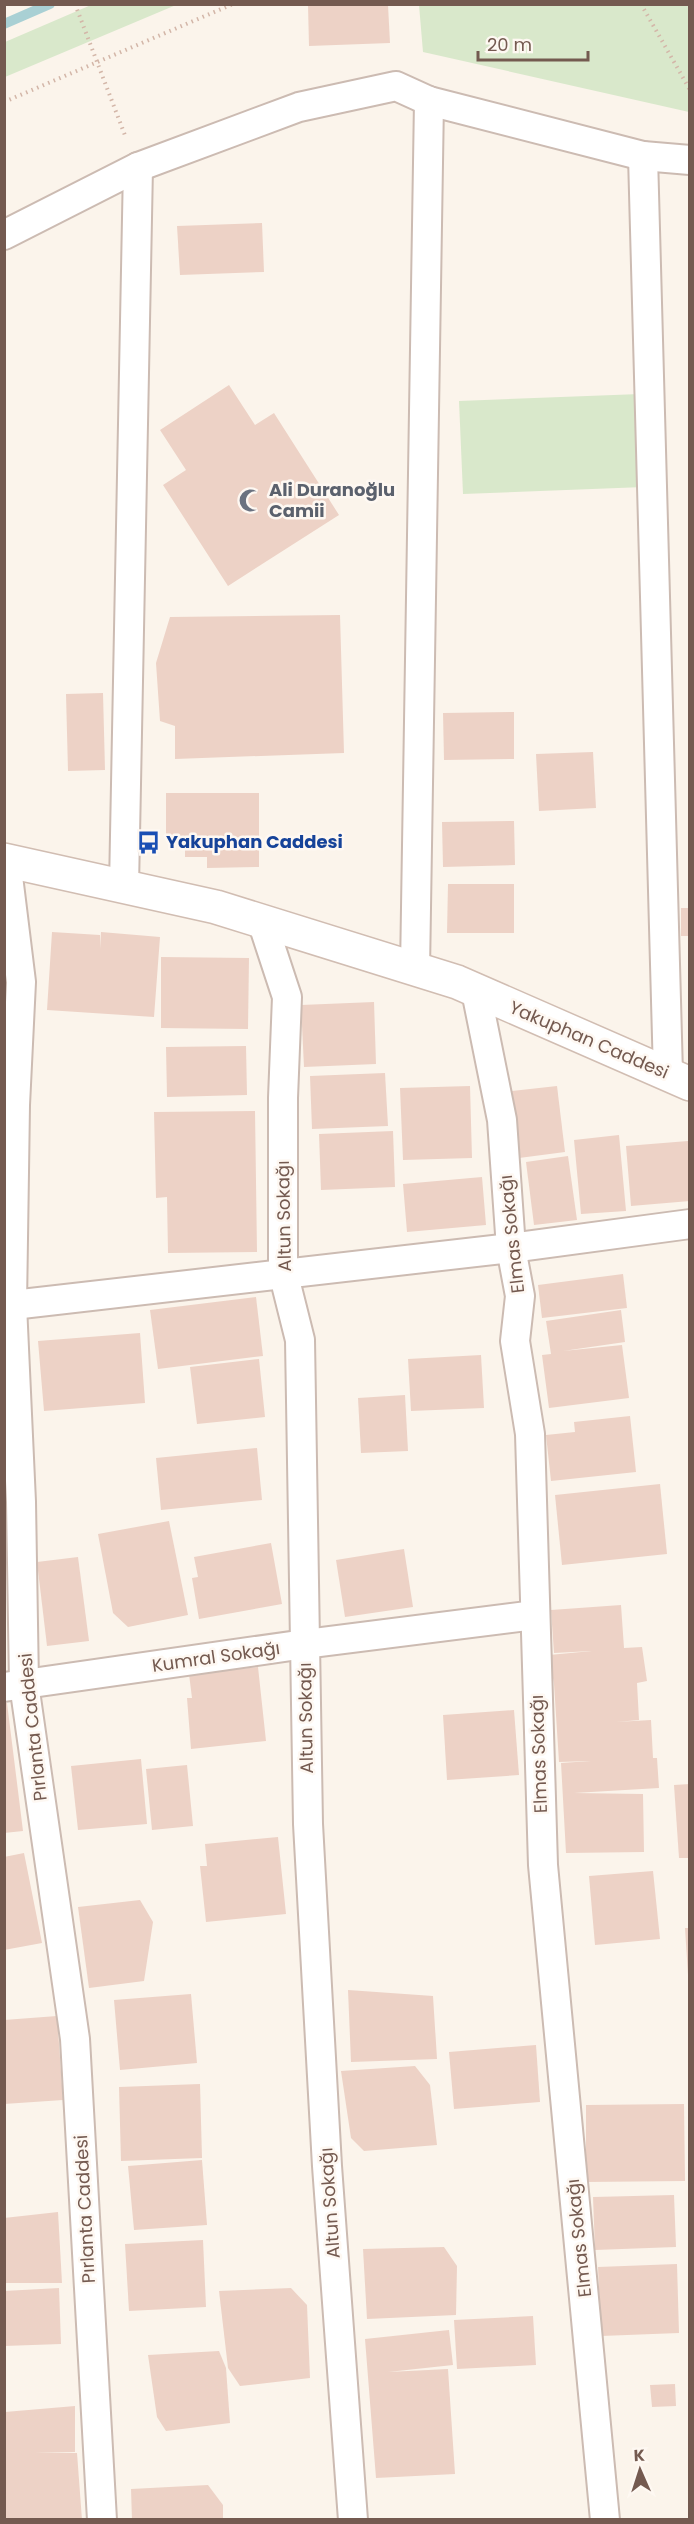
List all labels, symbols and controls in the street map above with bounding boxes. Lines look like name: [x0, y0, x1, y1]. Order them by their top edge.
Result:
scale bar: [478, 24, 588, 62]
text: 20 m: [487, 32, 532, 57]
place label: Ali Duranoğlu Camii: [269, 477, 395, 523]
mosque icon: Ali Duranoğlu Camii: [238, 487, 264, 513]
bus stop icon: Yakuphan Caddesi: [135, 829, 161, 855]
place label: Yakuphan Caddesi: [166, 829, 343, 854]
street label: Yakuphan Caddesi: [506, 995, 673, 1084]
street label: Altun Sokağı: [270, 1160, 297, 1272]
street label: Elmas Sokağı: [493, 1174, 530, 1294]
street label: Kumral Sokağı: [150, 1635, 282, 1678]
street label: Pırlanta Caddesi: [12, 1652, 53, 1802]
street label: Altun Sokağı: [292, 1662, 319, 1774]
street label: Elmas Sokağı: [524, 1694, 553, 1814]
street label: Pırlanta Caddesi: [68, 2134, 101, 2284]
street label: Altun Sokağı: [313, 2147, 346, 2259]
street label: Elmas Sokağı: [560, 2178, 597, 2298]
north arrow: [610, 2440, 670, 2500]
text: K: [633, 2444, 645, 2467]

